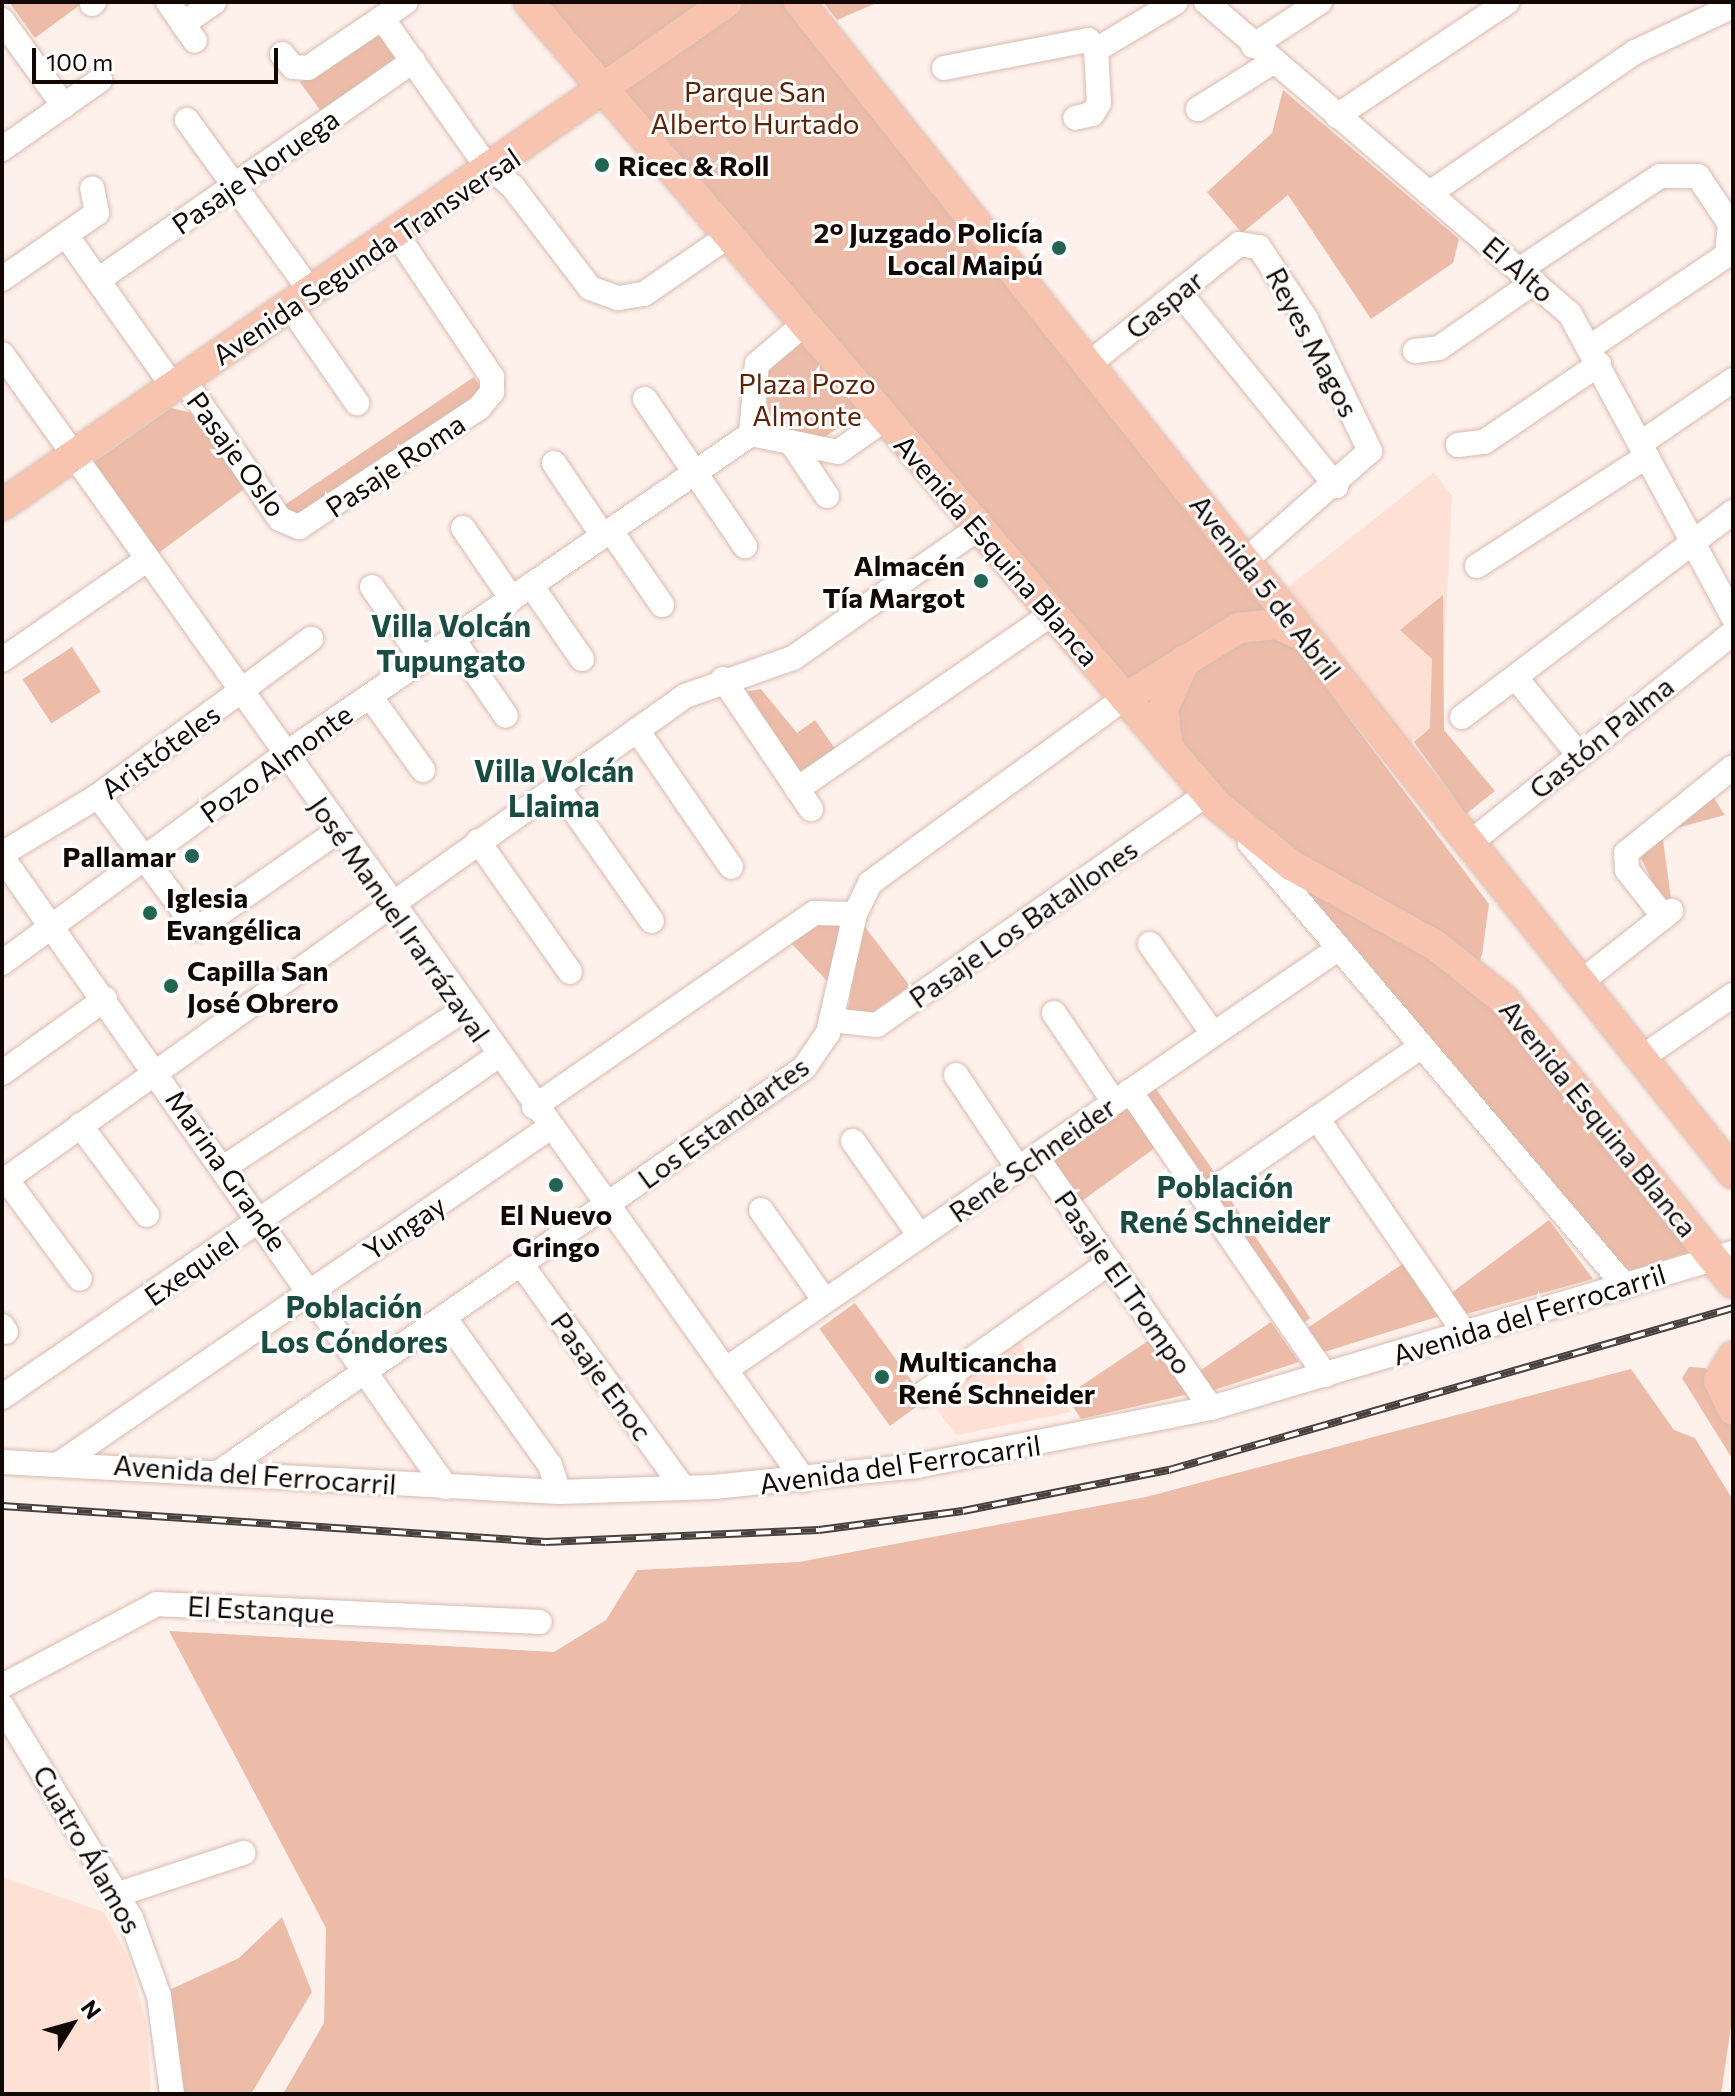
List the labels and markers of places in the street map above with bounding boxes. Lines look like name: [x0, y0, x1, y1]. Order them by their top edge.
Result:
place label: Ricec & Roll: [618, 148, 769, 182]
marker: Ricec & Roll: [593, 156, 611, 174]
place label: 2° Juzgado Policía Local Maipú: [814, 215, 1043, 281]
marker: 2° Juzgado Policía Local Maipú: [1050, 239, 1068, 257]
place label: Almacén Tía Margot: [822, 548, 965, 614]
marker: Almacén Tía Margot: [972, 572, 990, 590]
place label: Pallamar: [62, 839, 176, 873]
marker: Pallamar: [183, 847, 201, 865]
place label: Iglesia Evangélica: [166, 880, 302, 946]
marker: Iglesia Evangélica: [141, 904, 159, 922]
place label: Capilla San José Obrero: [187, 953, 339, 1019]
marker: Capilla San José Obrero: [162, 977, 180, 995]
marker: El Nuevo Gringo: [547, 1176, 565, 1194]
place label: El Nuevo Gringo: [500, 1197, 612, 1263]
place label: Multicancha René Schneider: [898, 1344, 1095, 1410]
marker: Multicancha René Schneider: [873, 1368, 891, 1386]

